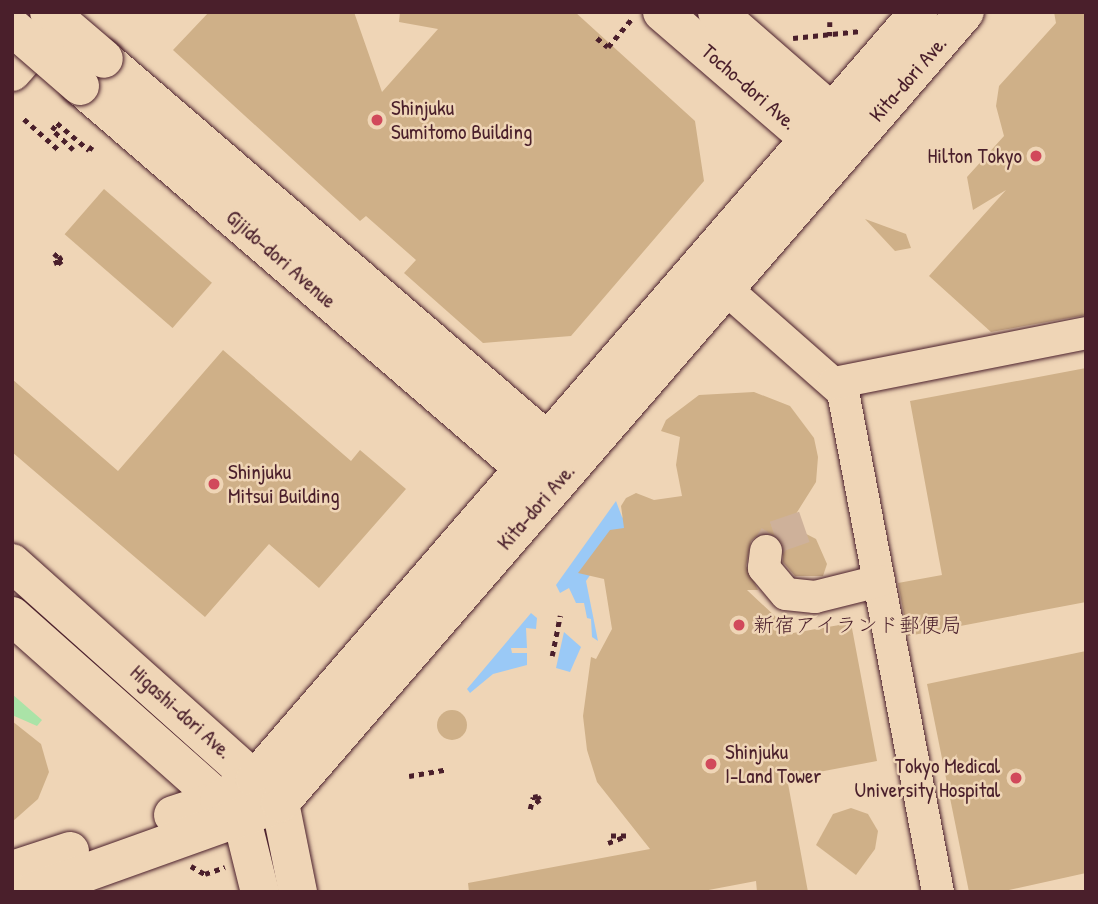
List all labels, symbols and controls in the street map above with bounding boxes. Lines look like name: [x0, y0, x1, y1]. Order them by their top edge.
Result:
street label: Kita-dori Ave.: [864, 31, 952, 127]
street label: Tocho-dori Ave.: [696, 39, 802, 135]
place label: Shinjuku Sumitomo Building: [391, 95, 532, 145]
marker: Shinjuku Sumitomo Building: [369, 112, 385, 128]
place label: Hilton Tokyo: [928, 143, 1022, 169]
marker: Hilton Tokyo: [1028, 148, 1044, 164]
street label: Gijido-dori Avenue: [221, 205, 341, 313]
place label: Shinjuku Mitsui Building: [228, 459, 340, 509]
street label: Kita-dori Ave.: [492, 459, 580, 555]
marker: Shinjuku Mitsui Building: [206, 476, 222, 492]
place label: 新宿アイランド郵便局: [753, 612, 963, 638]
marker: 新宿アイランド郵便局: [731, 617, 747, 633]
street label: Higashi-dori Ave.: [125, 660, 237, 764]
place label: Shinjuku I-Land Tower: [725, 739, 821, 789]
place label: Tokyo Medical University Hospital: [855, 753, 1000, 803]
marker: Shinjuku I-Land Tower: [703, 756, 719, 772]
marker: Tokyo Medical University Hospital: [1006, 768, 1026, 788]

